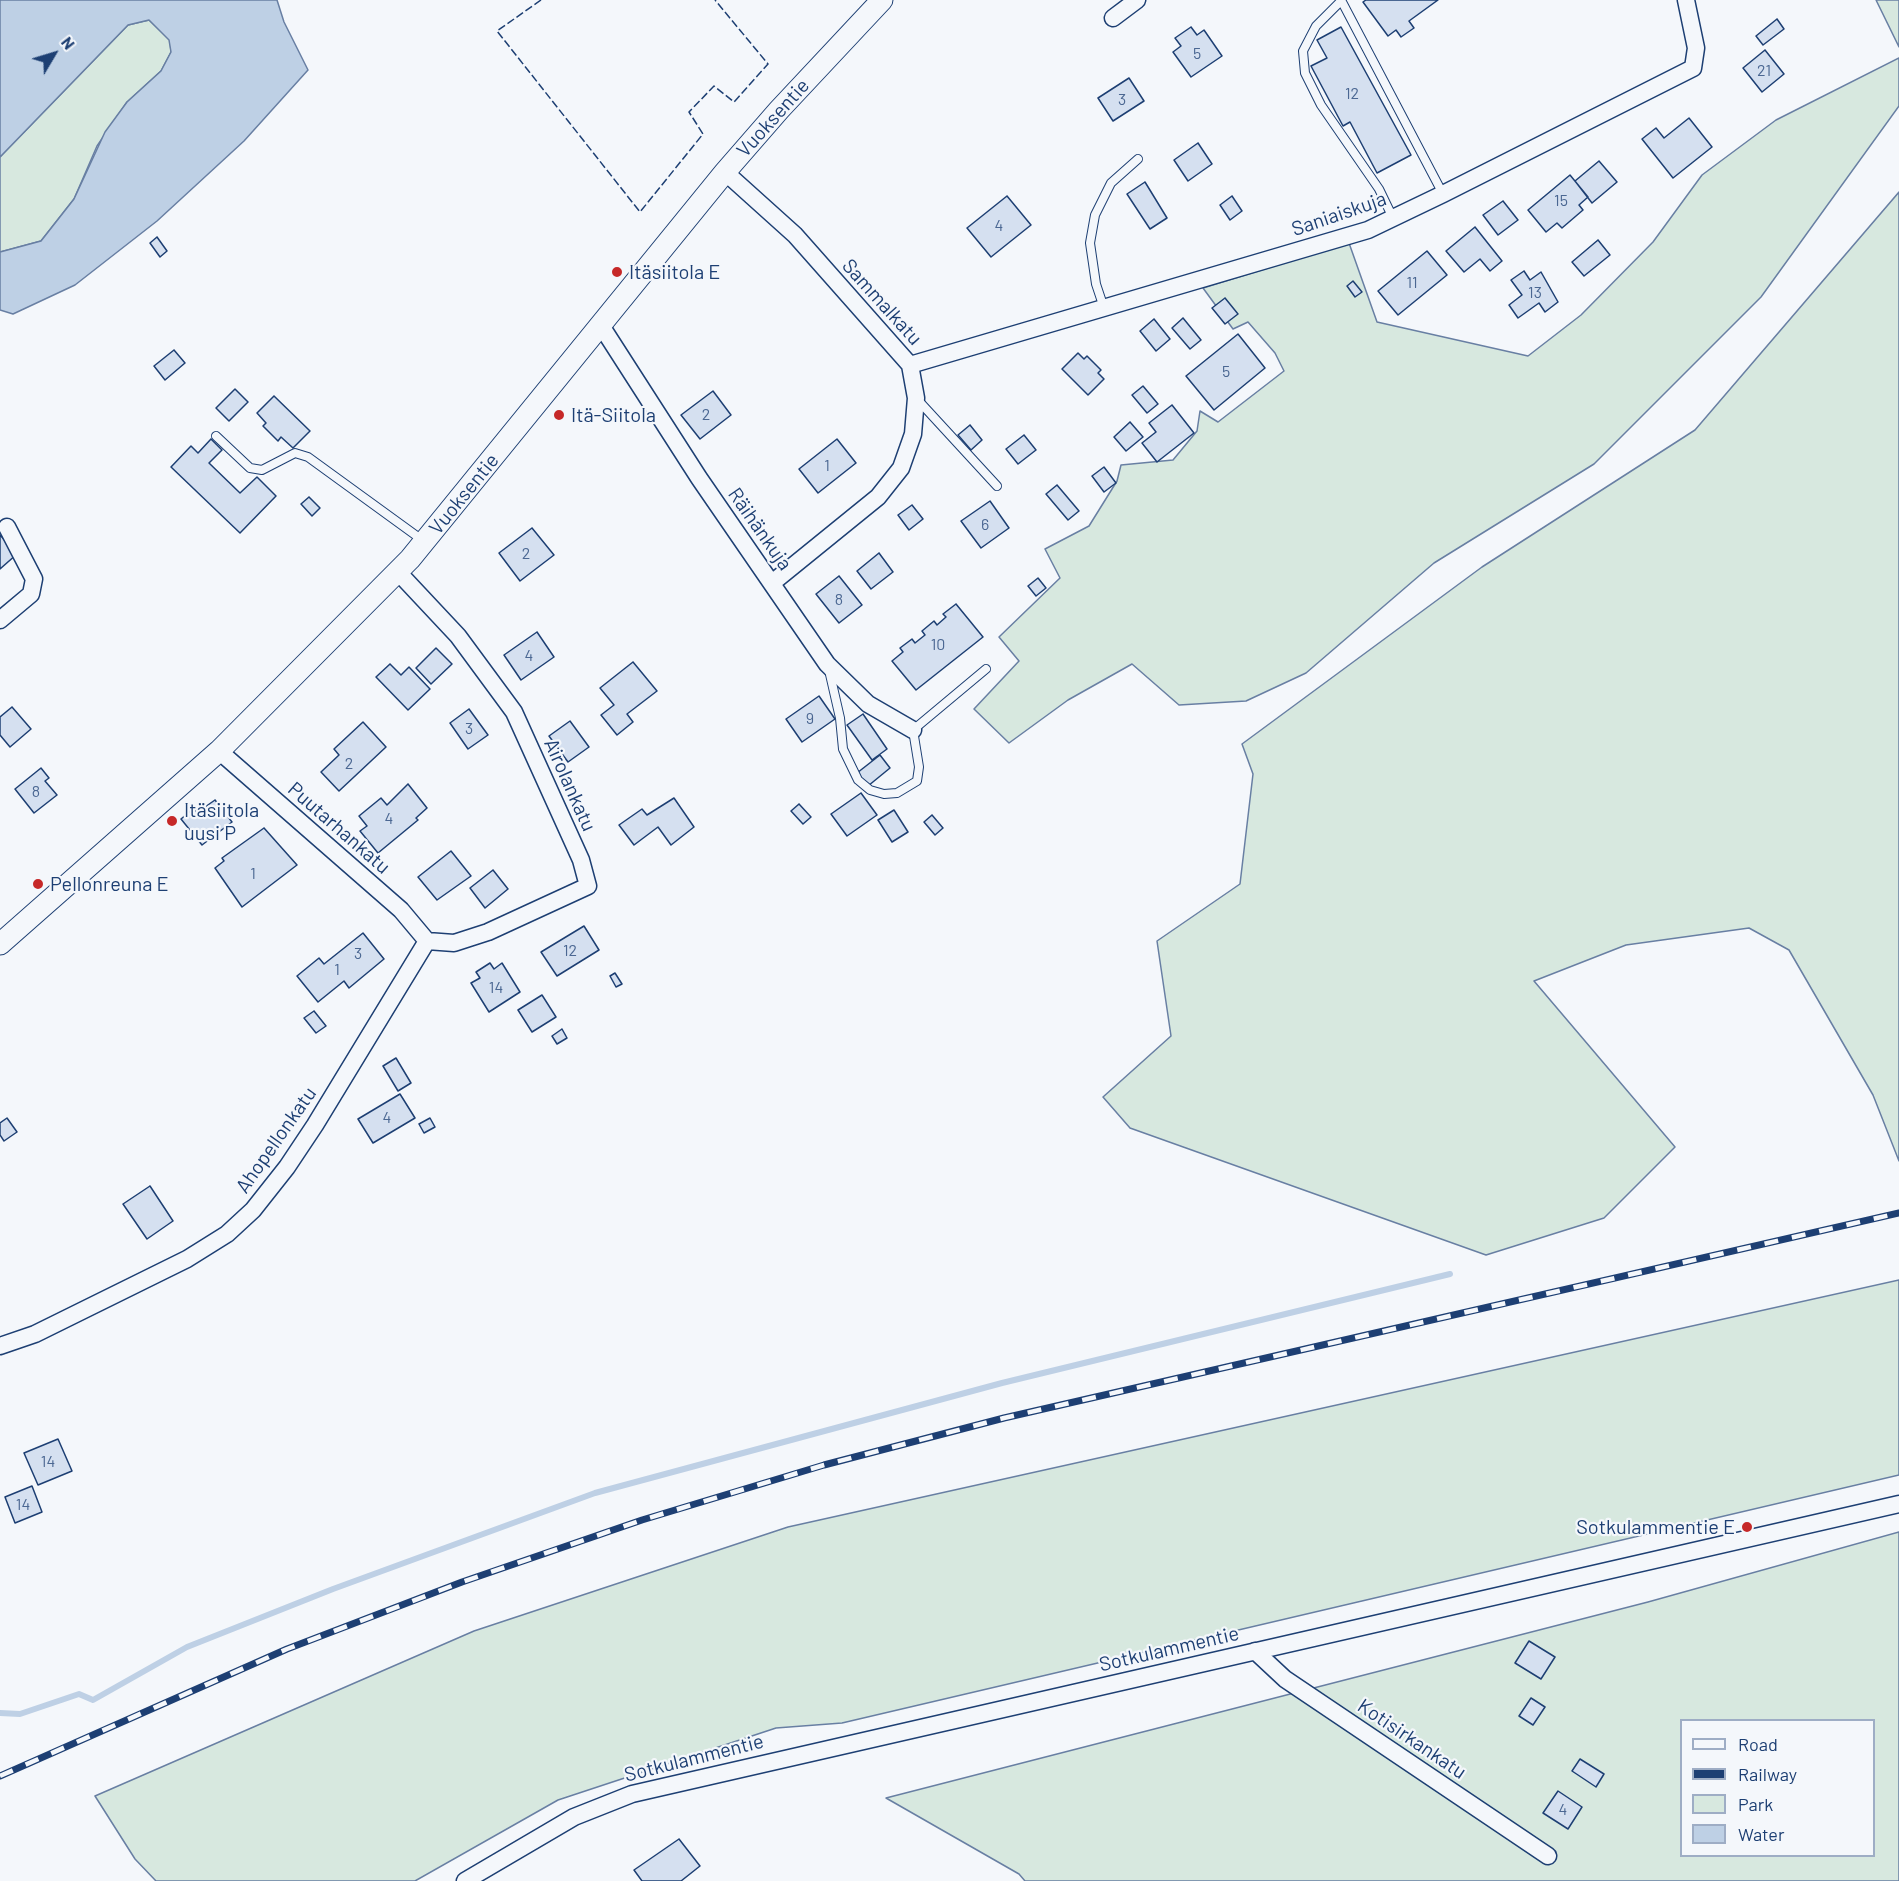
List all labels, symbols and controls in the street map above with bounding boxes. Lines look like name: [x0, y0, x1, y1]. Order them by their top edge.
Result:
north arrow: [24, 24, 84, 84]
text: N: [58, 33, 79, 53]
house number: 5: [1193, 44, 1201, 64]
house number: 21: [1757, 61, 1771, 81]
street label: Vuoksentie: [732, 74, 814, 162]
house number: 12: [1345, 84, 1359, 104]
house number: 3: [1118, 90, 1126, 110]
street label: Saniaiskuja: [1289, 187, 1389, 241]
house number: 15: [1554, 191, 1568, 211]
house number: 4: [995, 216, 1003, 236]
street label: Sammalkatu: [837, 254, 927, 350]
place label: Itäsiitola E: [629, 260, 720, 284]
marker: Itäsiitola E: [610, 265, 624, 279]
house number: 11: [1406, 273, 1418, 293]
house number: 13: [1528, 283, 1542, 303]
house number: 5: [1222, 362, 1230, 382]
place label: Itä-Siitola: [571, 403, 656, 427]
house number: 2: [702, 405, 710, 425]
marker: Itä-Siitola: [552, 408, 566, 422]
street label: Vuoksentie: [424, 449, 504, 539]
house number: 1: [824, 456, 830, 476]
street label: Räihänkuja: [723, 483, 797, 575]
house number: 6: [981, 515, 989, 535]
house number: 2: [522, 544, 530, 564]
house number: 8: [835, 590, 843, 610]
house number: 10: [931, 635, 945, 655]
house number: 4: [525, 646, 533, 666]
house number: 9: [806, 709, 814, 729]
house number: 3: [465, 719, 473, 739]
street label: Airolankatu: [539, 735, 601, 835]
house number: 2: [345, 754, 353, 774]
street label: Puutarhankatu: [283, 777, 395, 879]
house number: 8: [32, 782, 40, 802]
place label: Itäsiitola uusi P: [184, 798, 259, 845]
house number: 4: [385, 809, 393, 829]
marker: Itäsiitola uusi P: [165, 814, 179, 828]
house number: 1: [250, 864, 256, 884]
place label: Pellonreuna E: [50, 872, 169, 896]
marker: Pellonreuna E: [31, 877, 45, 891]
house number: 12: [563, 941, 577, 961]
house number: 3: [354, 944, 362, 964]
house number: 1: [334, 960, 340, 980]
house number: 14: [489, 978, 503, 998]
street label: Ahopellonkatu: [231, 1082, 321, 1198]
house number: 4: [383, 1108, 391, 1128]
house number: 14: [41, 1452, 55, 1472]
house number: 14: [16, 1495, 30, 1515]
place label: Sotkulammentie E: [1576, 1515, 1735, 1539]
marker: Sotkulammentie E: [1740, 1520, 1754, 1534]
street label: Sotkulammentie: [1097, 1621, 1241, 1677]
street label: Kotisirkankatu: [1353, 1694, 1471, 1784]
legend: [1680, 1719, 1875, 1857]
street label: Sotkulammentie: [622, 1729, 766, 1787]
text: Road: [1738, 1733, 1778, 1755]
text: Railway: [1738, 1763, 1797, 1785]
text: Park: [1738, 1793, 1773, 1815]
house number: 4: [1559, 1800, 1567, 1820]
text: Water: [1738, 1823, 1785, 1845]

